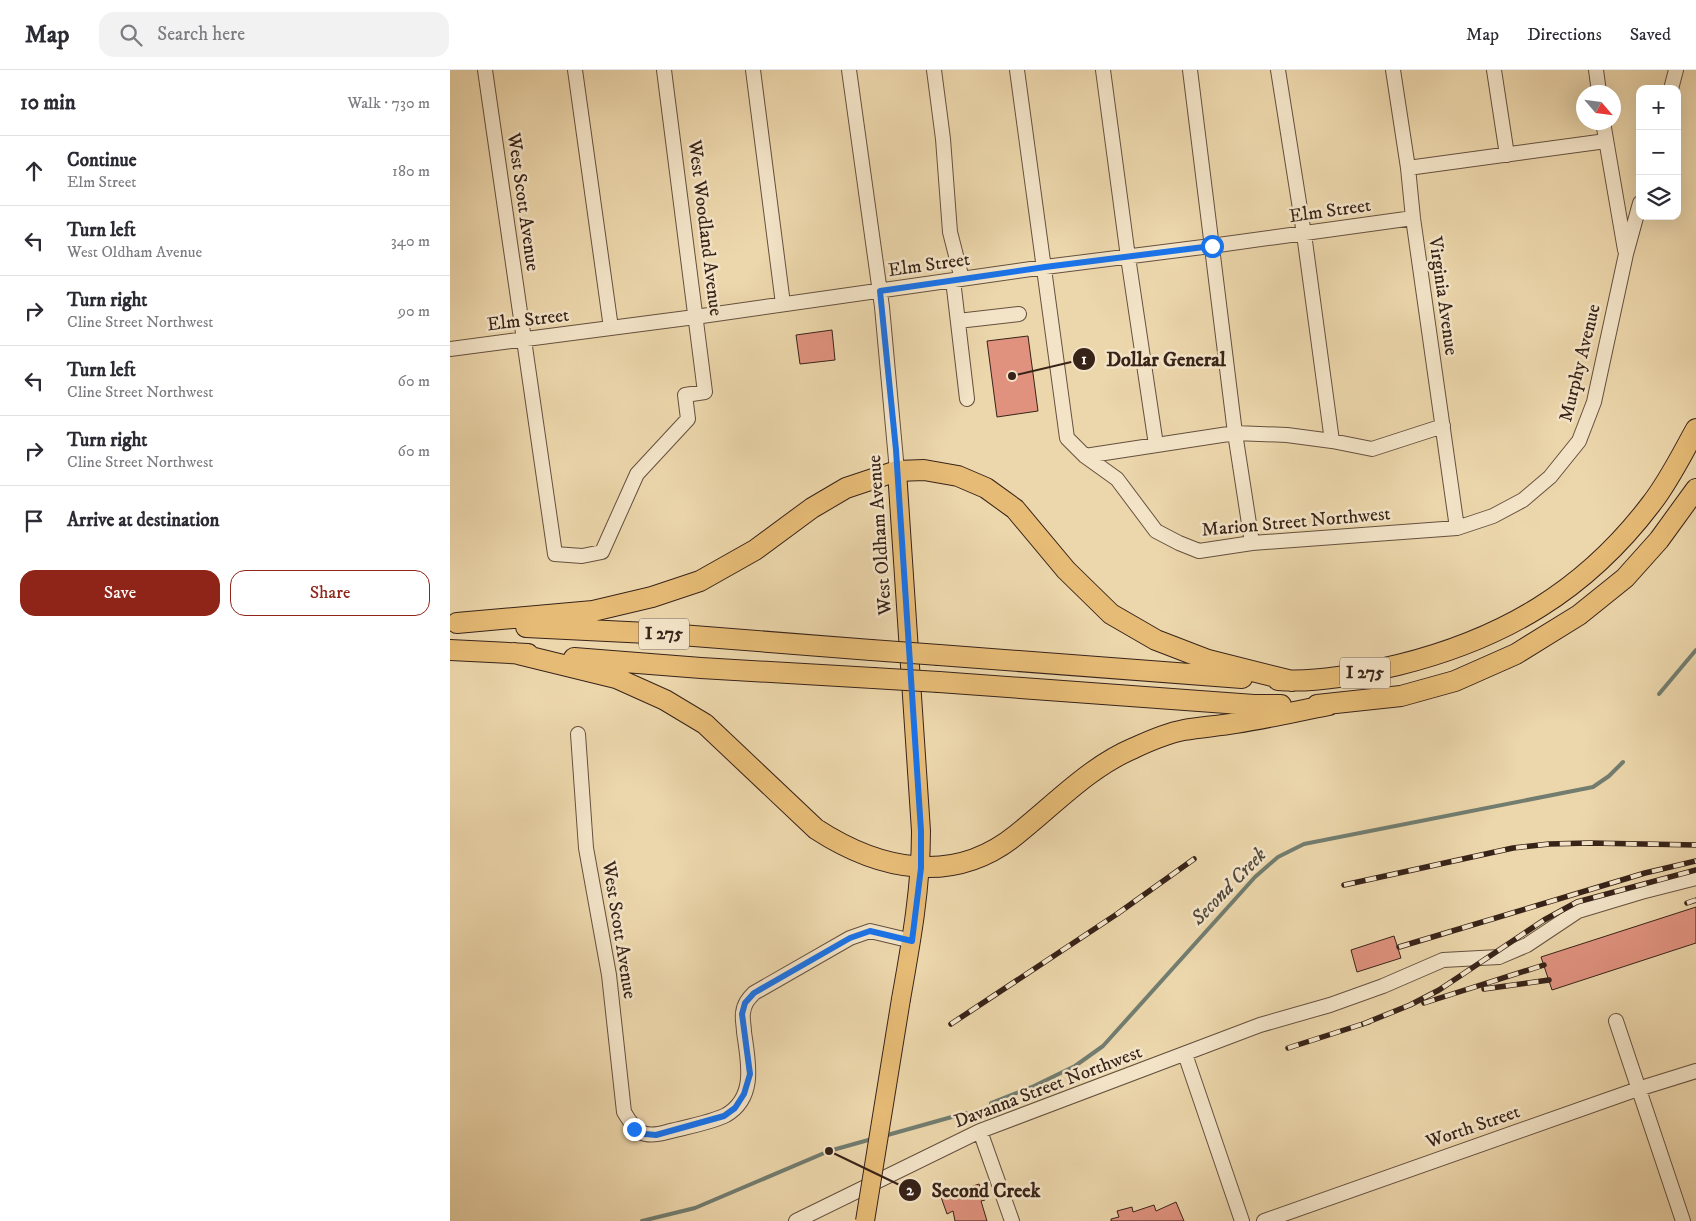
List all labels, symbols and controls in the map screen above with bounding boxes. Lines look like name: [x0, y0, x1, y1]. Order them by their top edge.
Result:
search box: [99, 12, 449, 57]
text: Map: [25, 20, 69, 50]
icon: search: [117, 21, 145, 49]
text: Search here: [157, 23, 245, 46]
text: Map: [1466, 24, 1499, 46]
text: Directions: [1527, 24, 1602, 46]
text: Saved: [1630, 24, 1671, 46]
north arrow: [1576, 85, 1621, 130]
map controls: [1636, 85, 1681, 220]
button: +: [1636, 85, 1681, 130]
text: 10 min: [20, 90, 76, 116]
text: Walk · 730 m: [348, 93, 430, 113]
street label: West Scott Avenue: [502, 130, 544, 273]
button: −: [1636, 130, 1681, 175]
street label: West Woodland Avenue: [683, 138, 727, 318]
text: Continue: [67, 149, 137, 172]
icon: ahead: [20, 157, 48, 185]
text: 180 m: [392, 161, 430, 181]
text: Elm Street: [67, 172, 136, 192]
button: layers: [1636, 175, 1681, 220]
street label: Elm Street: [1288, 194, 1372, 228]
text: Turn left: [67, 219, 136, 242]
icon: left: [20, 227, 48, 255]
text: 340 m: [391, 231, 430, 251]
street label: Virginia Avenue: [1423, 234, 1463, 357]
route start: [1201, 235, 1224, 258]
text: West Oldham Avenue: [67, 242, 202, 262]
street label: Elm Street: [887, 248, 971, 282]
text: Turn right: [67, 289, 147, 312]
icon: right: [20, 297, 48, 325]
text: 90 m: [398, 301, 430, 321]
street label: Murphy Avenue: [1554, 302, 1606, 424]
street label: Elm Street: [486, 304, 570, 336]
text: Cline Street Northwest: [67, 312, 213, 332]
callout: Dollar General: [1071, 341, 1236, 376]
text: Dollar General: [1106, 348, 1227, 373]
text: 1: [1081, 350, 1087, 369]
text: Turn left: [67, 359, 136, 382]
icon: left: [20, 367, 48, 395]
text: 60 m: [398, 371, 430, 391]
text: Cline Street Northwest: [67, 382, 213, 402]
text: Turn right: [67, 429, 147, 452]
icon: right: [20, 437, 48, 465]
text: 60 m: [398, 441, 430, 461]
text: Cline Street Northwest: [67, 452, 213, 472]
street label: West Oldham Avenue: [863, 454, 897, 617]
street label: Marion Street Northwest: [1201, 502, 1391, 542]
icon: arrive: [20, 507, 48, 535]
text: Arrive at destination: [67, 509, 219, 532]
button: Save: [20, 570, 220, 616]
button: Share: [230, 570, 430, 616]
road number: I 275: [639, 618, 689, 650]
road number: I 275: [1340, 658, 1390, 688]
water label: Second Creek: [1185, 843, 1272, 932]
street label: West Scott Avenue: [597, 858, 641, 1001]
street label: Davanna Street Northwest: [951, 1041, 1145, 1133]
street label: Worth Street: [1422, 1100, 1523, 1154]
route end: [623, 1118, 646, 1141]
callout: Second Creek: [897, 1172, 1051, 1207]
text: Second Creek: [932, 1179, 1042, 1204]
text: 2: [906, 1181, 914, 1200]

